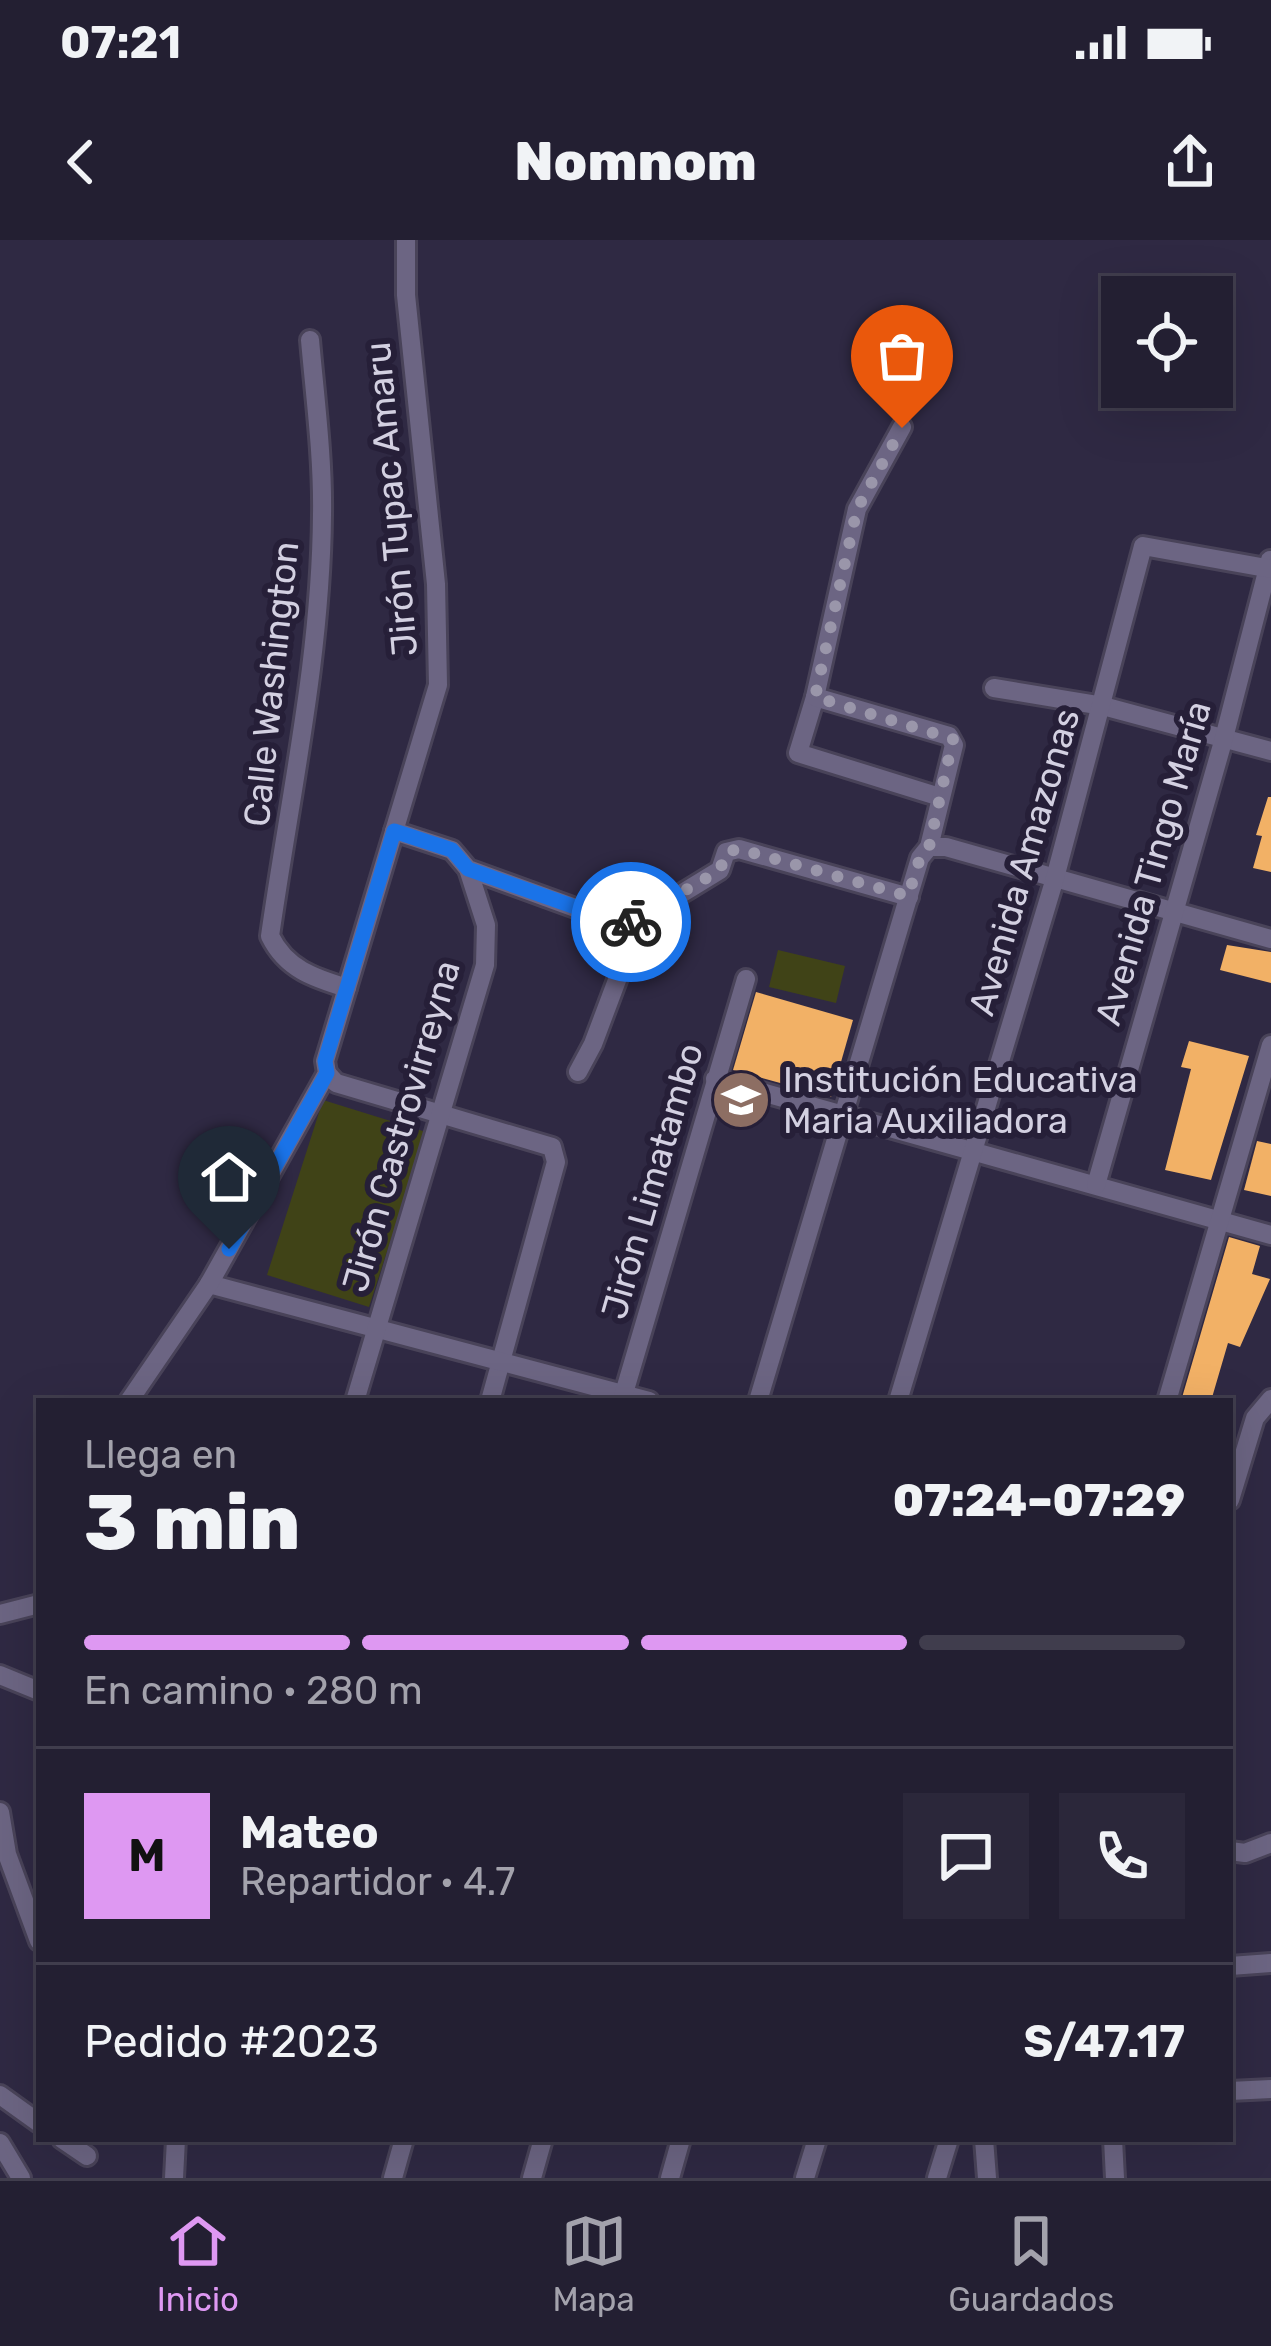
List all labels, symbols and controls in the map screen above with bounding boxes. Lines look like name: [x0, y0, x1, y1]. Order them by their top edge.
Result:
text: 07:21: [60, 16, 181, 69]
icon: back: [48, 129, 114, 195]
icon: share: [1157, 129, 1223, 195]
text: Nomnom: [514, 130, 757, 194]
map controls: [1101, 276, 1233, 408]
button: locate: [1101, 276, 1233, 408]
pin: [851, 305, 953, 428]
icon: bag: [869, 323, 935, 389]
street label: Jirón Tupac Amaru: [356, 340, 426, 658]
street label: Calle Washington: [235, 539, 307, 829]
street label: Avenida Tingo María: [1086, 696, 1220, 1030]
street label: Avenida Amazonas: [960, 704, 1088, 1020]
courier: [571, 862, 691, 982]
icon: bike: [598, 889, 664, 955]
street label: Jirón Castrovirreyna: [333, 955, 469, 1297]
street label: Jirón Limatambo: [592, 1038, 712, 1324]
place label: Institución Educativa Maria Auxiliadora: [783, 1058, 1138, 1142]
school or university icon: Institución Educativa Maria Auxiliadora: [710, 1069, 772, 1131]
pin: [178, 1126, 280, 1249]
icon: home: [196, 1144, 262, 1210]
text: Llega en: [84, 1432, 237, 1478]
text: 07:24–07:29: [893, 1474, 1185, 1527]
text: 3 min: [84, 1476, 300, 1569]
text: En camino · 280 m: [84, 1668, 423, 1714]
button: chat: [903, 1793, 1029, 1919]
button: phone: [1059, 1793, 1185, 1919]
text: Mateo: [240, 1806, 379, 1859]
text: M: [128, 1829, 166, 1882]
text: Repartidor · 4.7: [240, 1859, 515, 1905]
text: Pedido #2023: [84, 2015, 379, 2068]
text: S/47.17: [1024, 2015, 1185, 2068]
tab: Inicio: [157, 2208, 239, 2319]
tab: Mapa: [552, 2208, 635, 2319]
tab: Guardados: [948, 2208, 1114, 2319]

